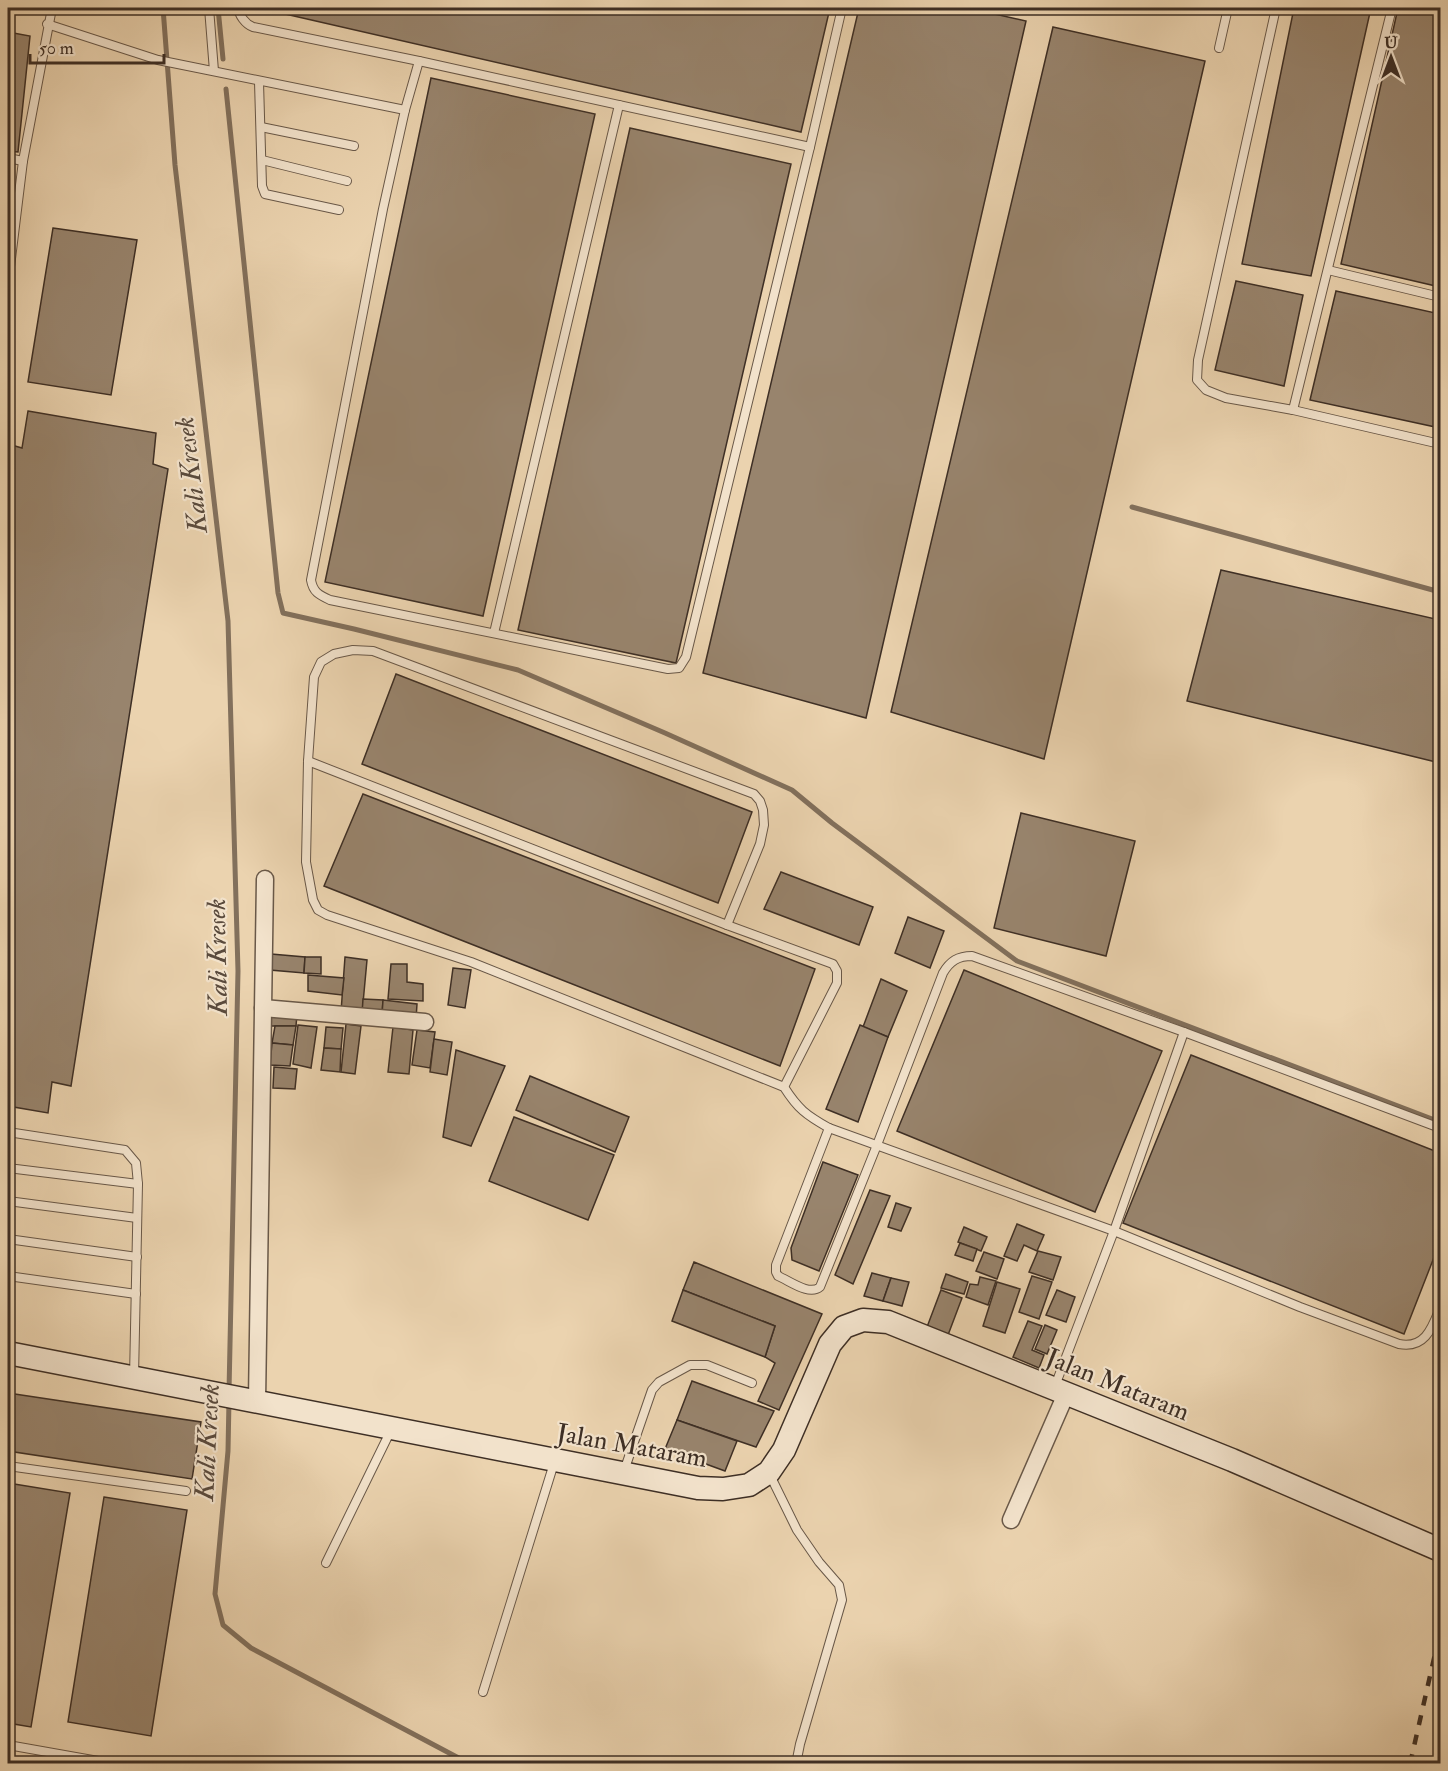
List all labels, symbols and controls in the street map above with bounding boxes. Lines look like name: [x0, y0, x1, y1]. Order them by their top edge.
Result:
scale bar: [30, 27, 164, 65]
north arrow: [1361, 27, 1421, 87]
text: U: [1384, 33, 1398, 53]
text: 50 m: [39, 37, 74, 60]
water label: Kali Kresek: [168, 415, 215, 537]
water label: Kali Kresek: [200, 898, 235, 1018]
street label: Jalan Mataram: [1040, 1341, 1194, 1428]
water label: Kali Kresek: [188, 1383, 227, 1503]
street label: Jalan Mataram: [553, 1417, 710, 1475]

